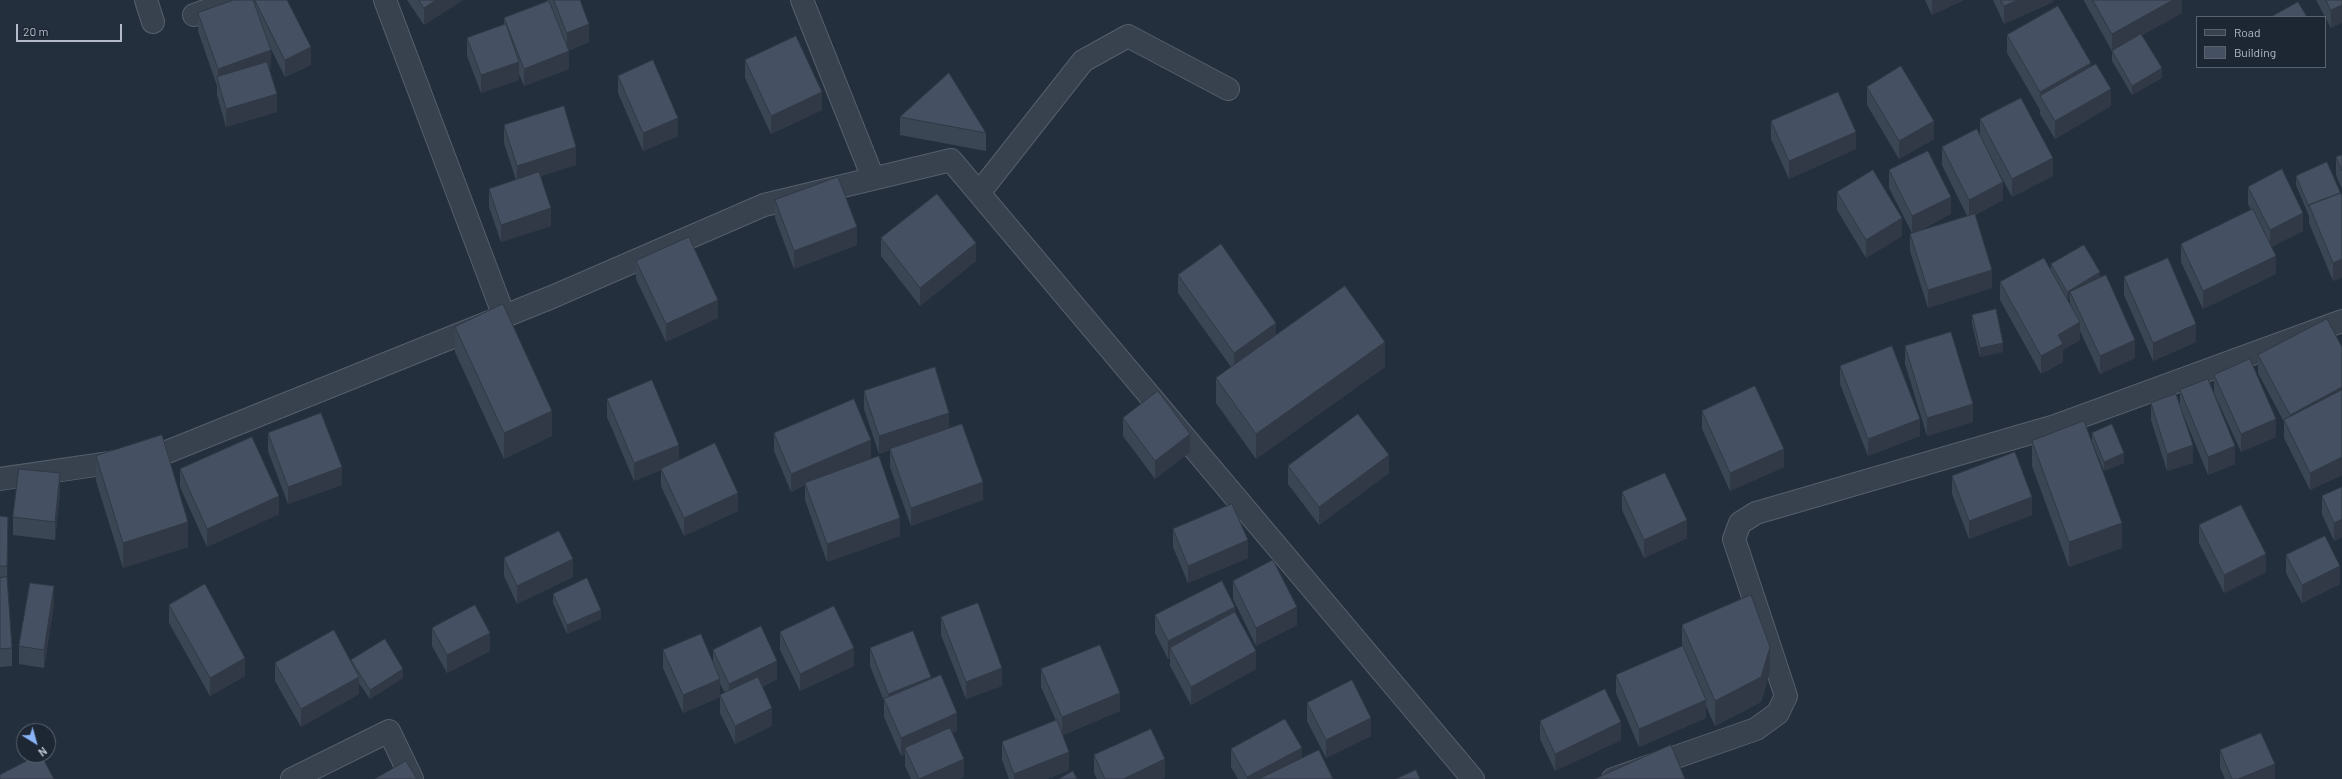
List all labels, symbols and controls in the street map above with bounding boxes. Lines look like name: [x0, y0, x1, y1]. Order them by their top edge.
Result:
scale bar: [18, 16, 124, 42]
legend: [2196, 16, 2326, 68]
text: 20 m: [23, 24, 49, 38]
text: Road: [2234, 25, 2261, 39]
text: Building: [2234, 45, 2276, 59]
north arrow: [16, 723, 56, 763]
text: N: [36, 745, 50, 760]

